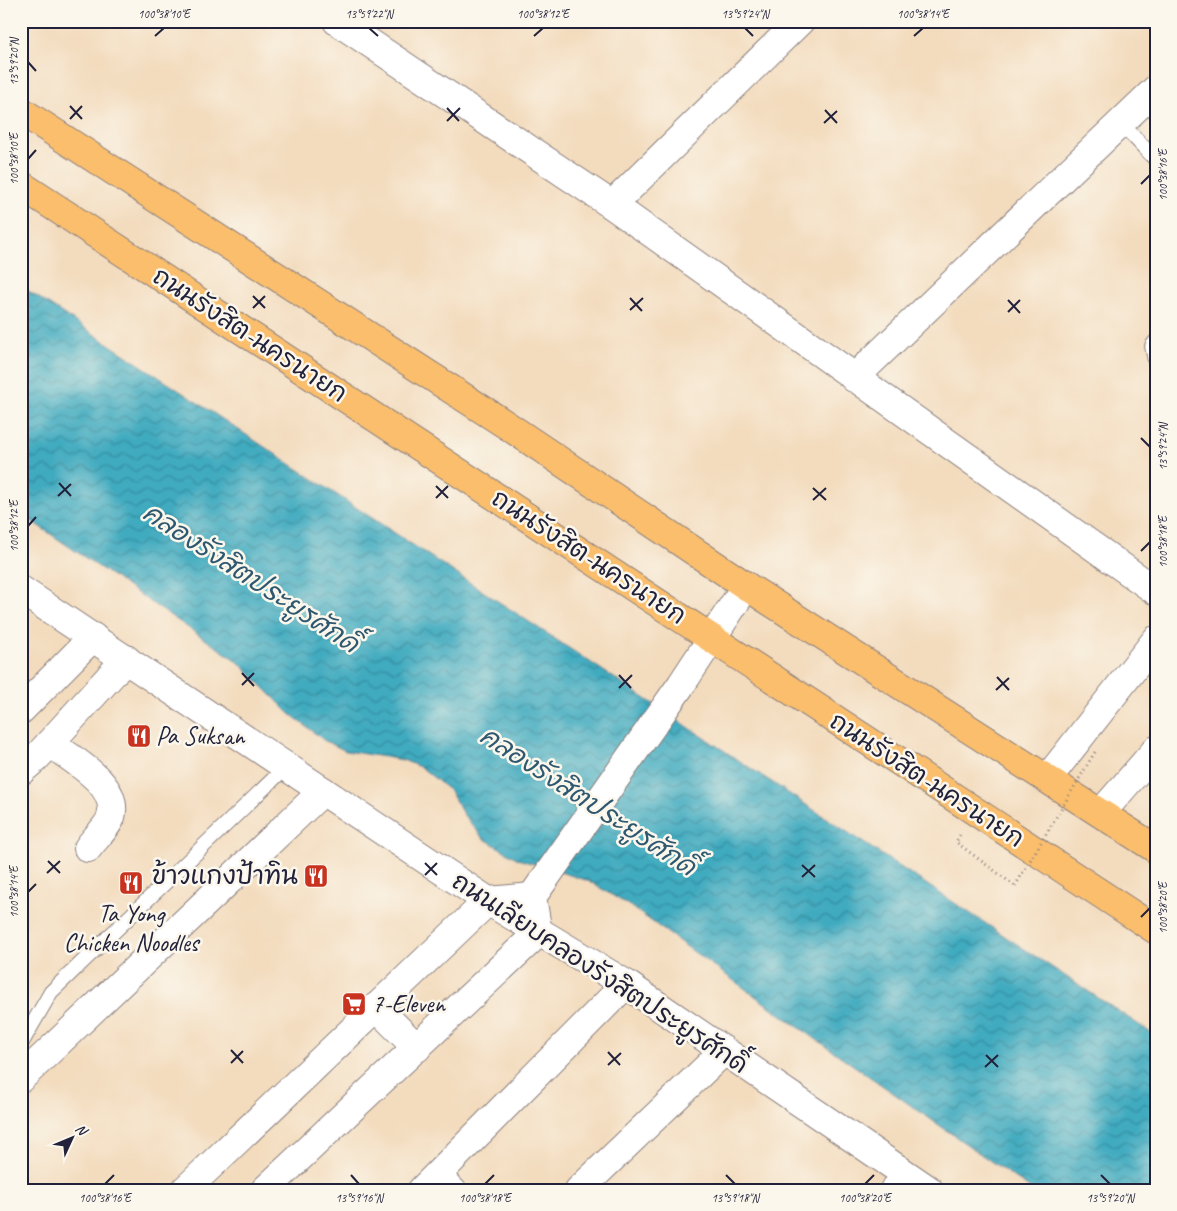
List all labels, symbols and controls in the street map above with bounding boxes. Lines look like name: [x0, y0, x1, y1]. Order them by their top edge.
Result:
text: 100°38'10"E: [138, 6, 192, 22]
text: 13°59'22"N: [345, 6, 394, 22]
text: 100°38'12"E: [517, 6, 571, 22]
text: 13°59'24"N: [721, 6, 770, 22]
text: 100°38'14"E: [897, 6, 951, 22]
text: 13°59'20"N: [6, 37, 22, 86]
text: 100°38'10"E: [6, 131, 22, 185]
text: 100°38'16"E: [1155, 147, 1171, 201]
street label: ถนนรังสิต-นครนายก: [147, 260, 353, 410]
text: 13°59'24"N: [1155, 422, 1171, 471]
street label: ถนนรังสิต-นครนายก: [486, 482, 692, 632]
water label: คลองรังสิตประยูรศักดิ์: [135, 490, 375, 667]
text: 100°38'12"E: [6, 498, 22, 552]
text: 100°38'18"E: [1155, 514, 1171, 568]
street label: ถนนรังสิต-นครนายก: [824, 705, 1030, 855]
water label: คลองรังสิตประยูรศักดิ์: [472, 713, 712, 890]
place label: Pa Suksan: [156, 720, 246, 752]
restaurant icon: Pa Suksan: [126, 723, 152, 749]
place label: ข้าวแกงป้าทิน: [152, 859, 298, 892]
street label: ถนนเลียบคลองรังสิตประยูรศักดิ์: [445, 859, 758, 1083]
restaurant icon: ข้าวแกงป้าทิน: [303, 863, 329, 889]
text: 100°38'14"E: [6, 864, 22, 918]
restaurant icon: Ta Yong Chicken Noodles: [118, 870, 144, 896]
text: 100°38'20"E: [1155, 880, 1171, 934]
place label: Ta Yong Chicken Noodles: [64, 898, 201, 959]
place label: 7-Eleven: [372, 988, 446, 1020]
supermarket icon: 7-Eleven: [341, 991, 367, 1017]
north arrow: [48, 1114, 98, 1164]
text: N: [72, 1120, 92, 1140]
text: 100°38'16"E: [79, 1190, 133, 1206]
text: 13°59'16"N: [335, 1190, 384, 1206]
text: 100°38'18"E: [459, 1190, 513, 1206]
text: 13°59'18"N: [711, 1190, 760, 1206]
text: 100°38'20"E: [839, 1190, 893, 1206]
text: 13°59'20"N: [1086, 1190, 1135, 1206]

